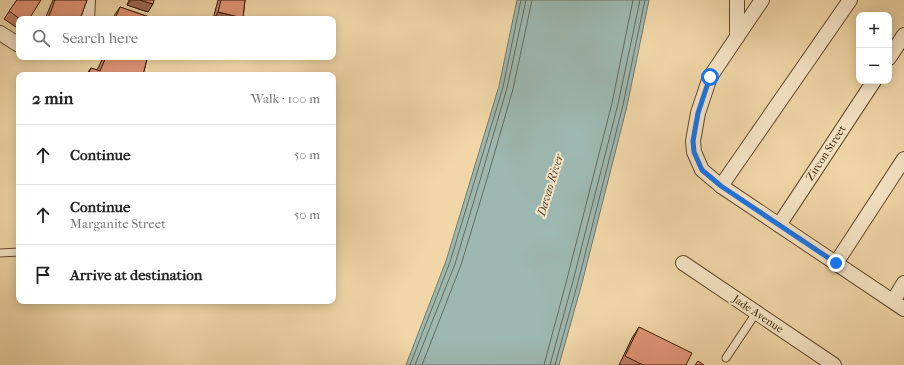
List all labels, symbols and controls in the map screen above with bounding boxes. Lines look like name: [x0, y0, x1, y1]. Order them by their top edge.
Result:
map controls: [856, 12, 892, 84]
button: +: [856, 12, 892, 48]
search box: [16, 16, 336, 60]
icon: search: [30, 27, 52, 49]
text: Search here: [62, 29, 138, 47]
button: −: [856, 48, 892, 84]
route start: [701, 68, 719, 86]
text: 2 min: [32, 88, 73, 108]
text: Walk · 100 m: [251, 91, 320, 106]
street label: Zircon Street: [803, 123, 849, 183]
icon: ahead: [32, 144, 54, 166]
text: Continue: [70, 146, 130, 164]
text: 50 m: [294, 147, 320, 162]
water label: Davao River: [534, 151, 567, 219]
text: Continue: [70, 198, 130, 216]
icon: ahead: [32, 204, 54, 226]
text: 50 m: [294, 207, 320, 222]
text: Marganite Street: [70, 216, 166, 231]
route end: [827, 254, 845, 272]
icon: arrive: [32, 264, 54, 286]
text: Arrive at destination: [70, 266, 202, 284]
street label: Jade Avenue: [729, 292, 786, 336]

